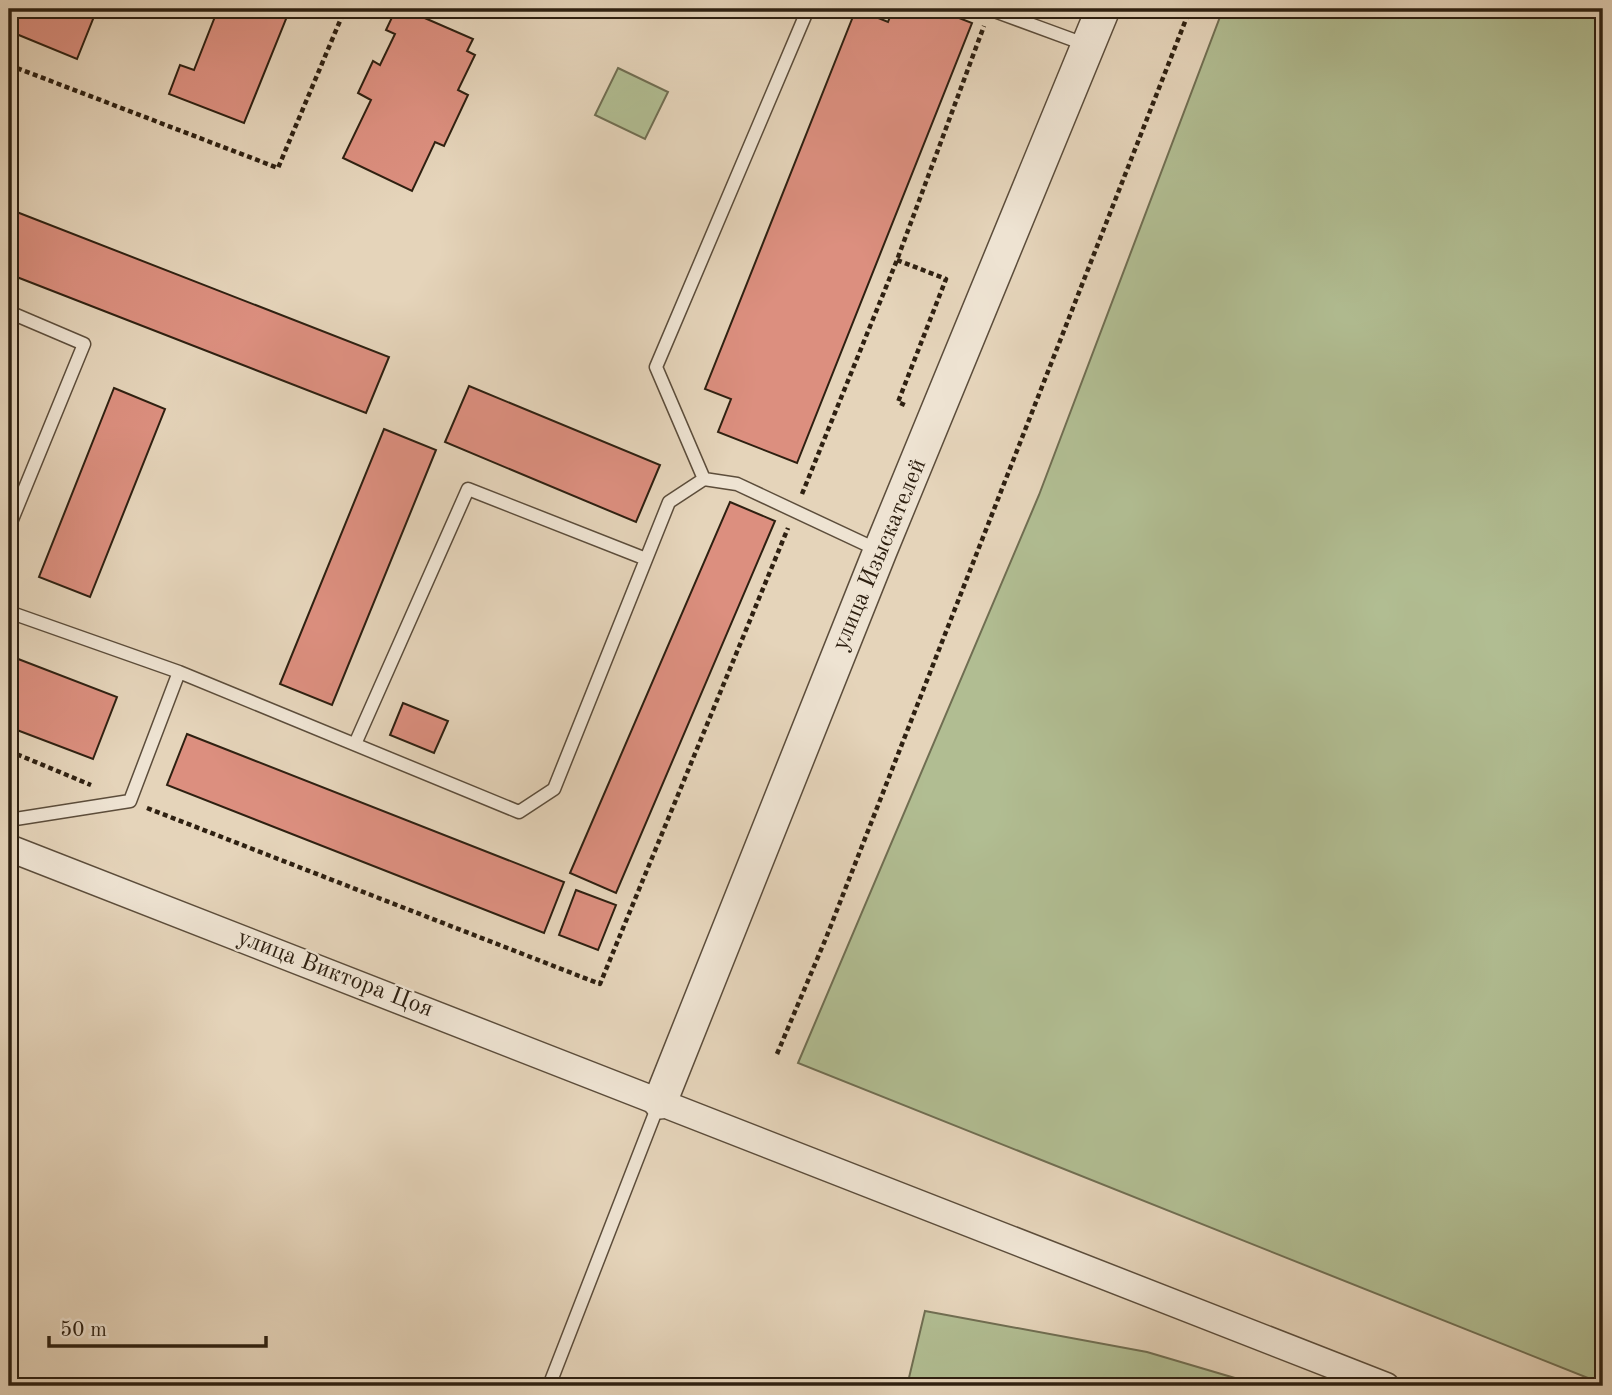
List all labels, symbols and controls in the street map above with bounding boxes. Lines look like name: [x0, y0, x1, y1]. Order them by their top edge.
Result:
street label: улица Изыскателей: [829, 456, 931, 654]
street label: улица Виктора Цоя: [234, 926, 436, 1022]
scale bar: [49, 1304, 266, 1348]
text: 50 m: [60, 1320, 107, 1341]

